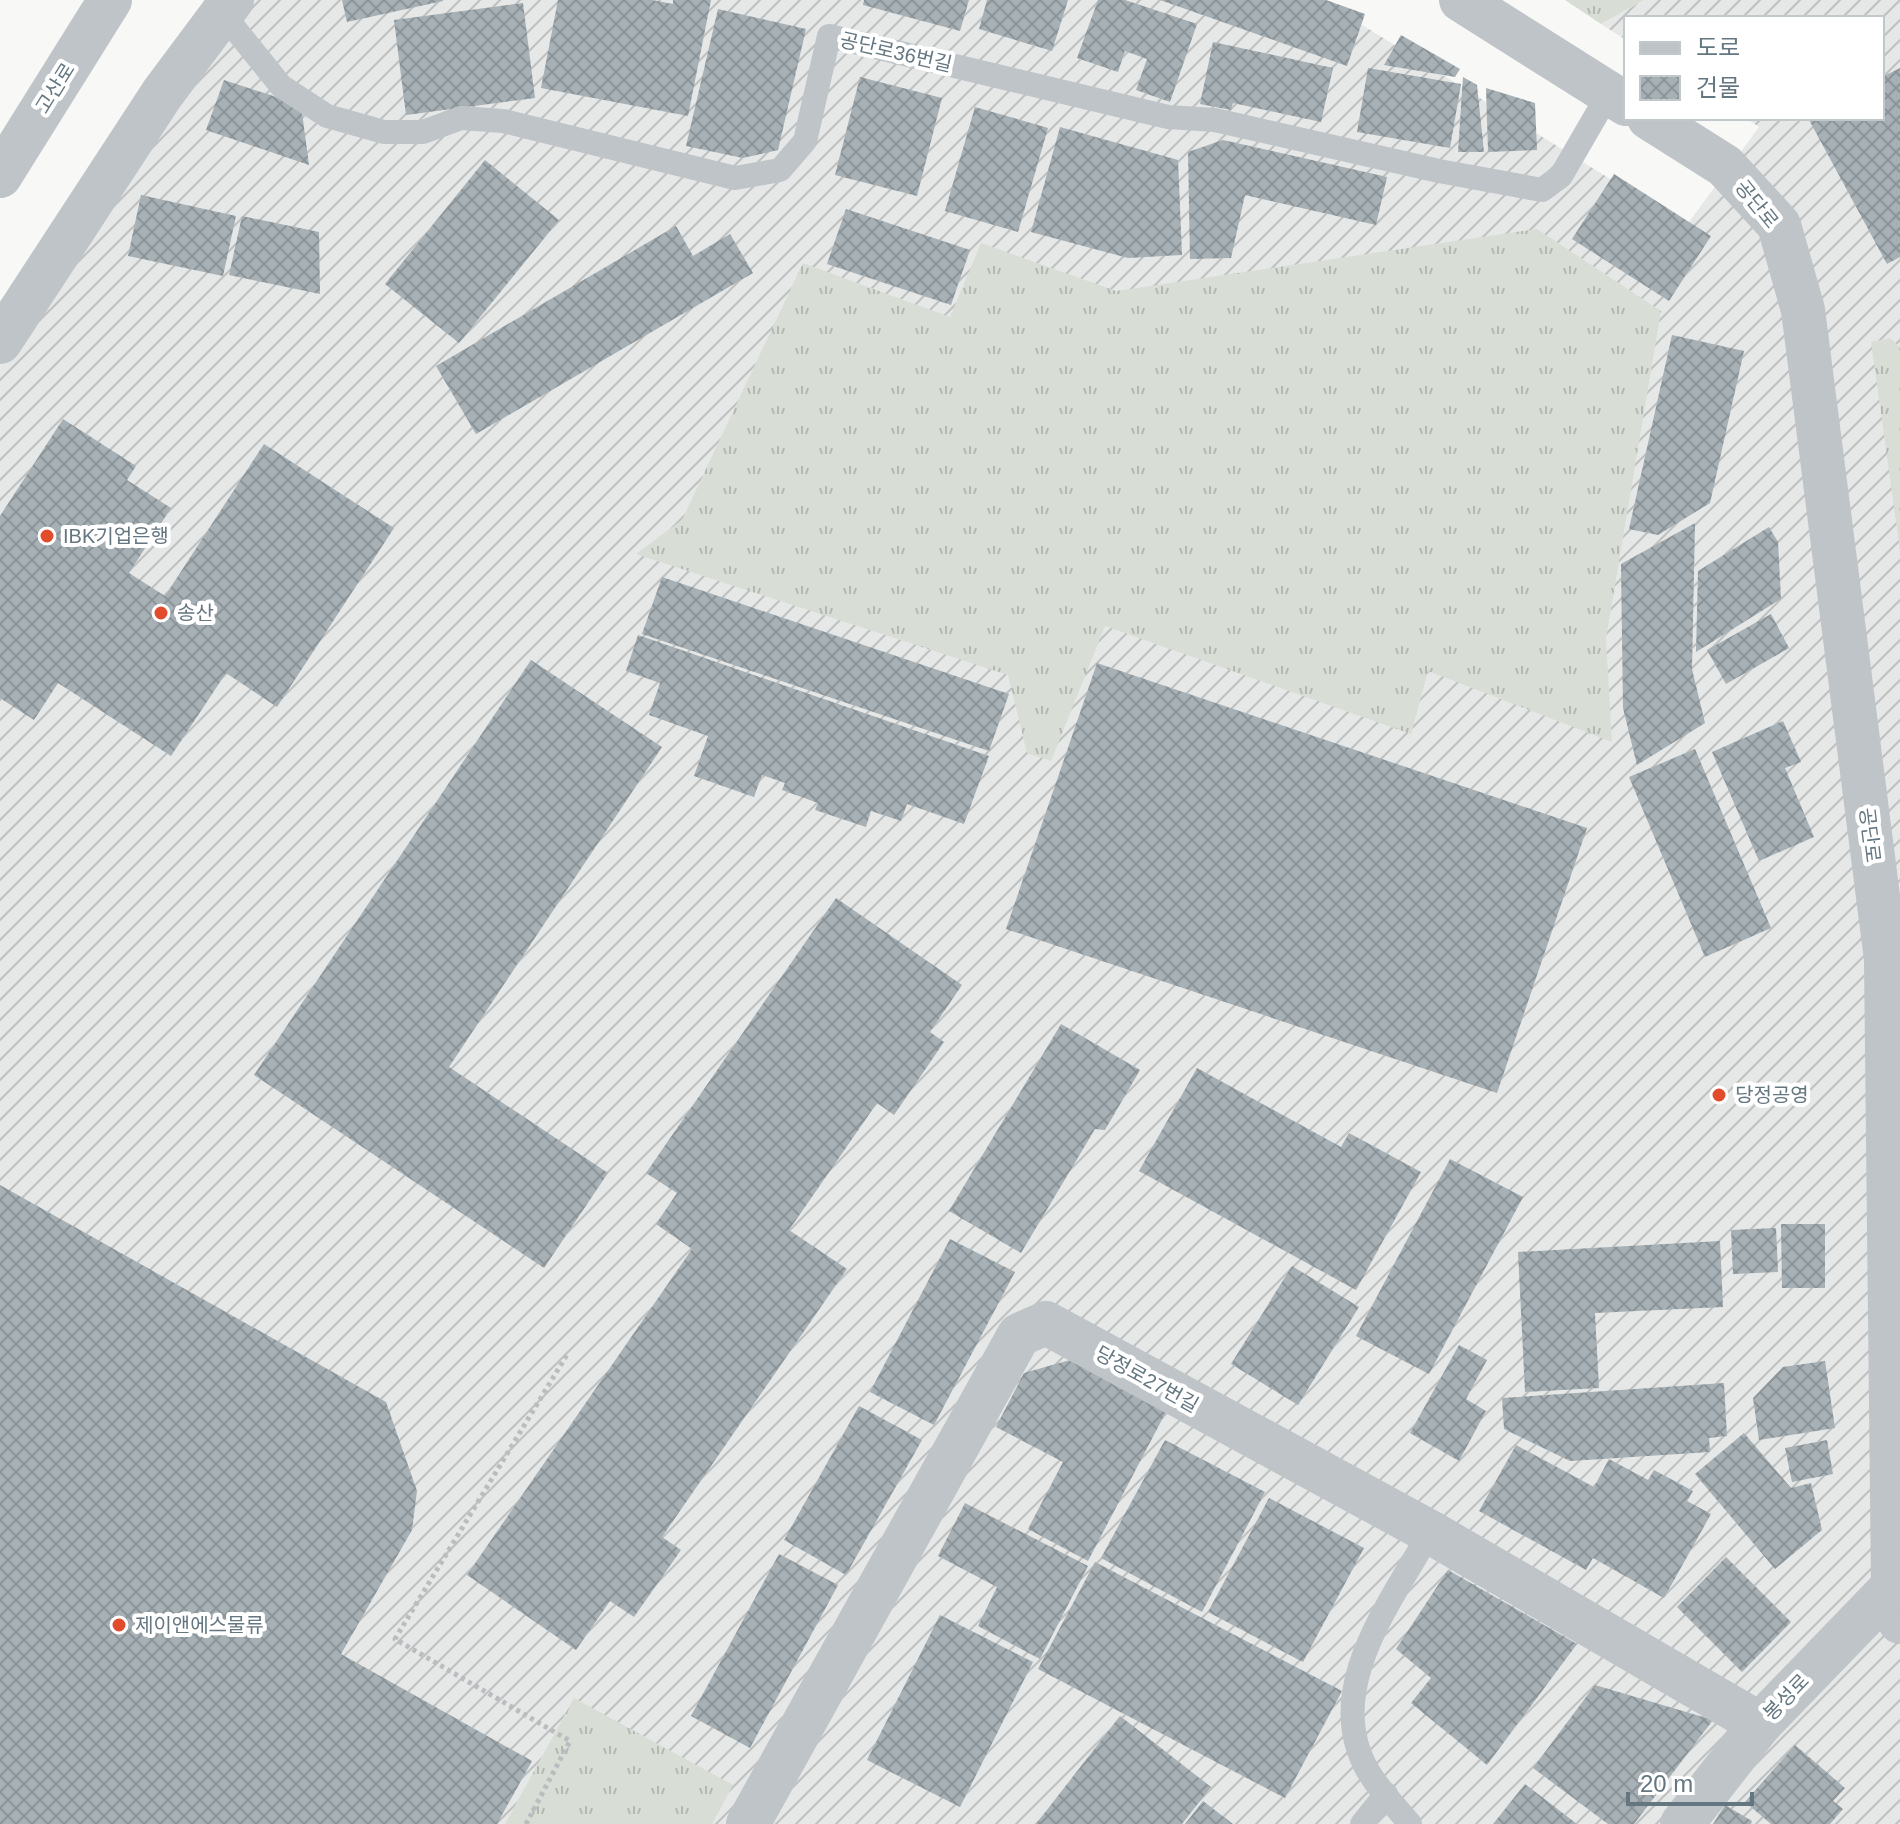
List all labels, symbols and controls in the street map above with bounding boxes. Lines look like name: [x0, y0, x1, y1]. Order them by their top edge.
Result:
legend: [1624, 16, 1884, 120]
street label: 공단로36번길: [838, 28, 954, 76]
text: 도로: [1696, 34, 1740, 61]
street label: 고산로: [31, 59, 79, 117]
text: 건물: [1696, 74, 1740, 101]
street label: 공단로: [1731, 176, 1783, 232]
place label: IBK기업은행: [63, 525, 169, 547]
marker: IBK기업은행: [38, 527, 56, 545]
place label: 송산: [177, 602, 214, 624]
marker: 송산: [152, 604, 170, 622]
street label: 공단로: [1856, 806, 1884, 864]
place label: 당정공영: [1735, 1084, 1809, 1106]
marker: 당정공영: [1710, 1086, 1728, 1104]
street label: 당정로27번길: [1092, 1342, 1202, 1416]
place label: 제이앤에스물류: [135, 1614, 264, 1636]
marker: 제이앤에스물류: [110, 1616, 128, 1634]
street label: 봉성로: [1759, 1670, 1813, 1724]
scale bar: [1628, 1756, 1752, 1806]
text: 20 m: [1640, 1770, 1693, 1797]

